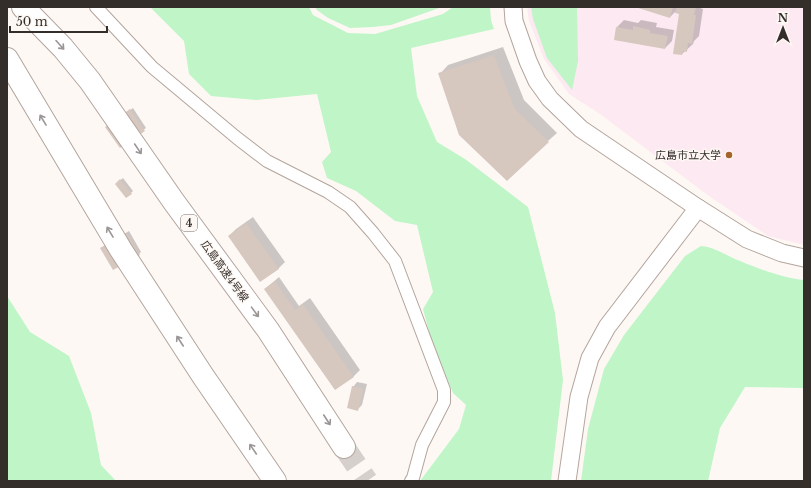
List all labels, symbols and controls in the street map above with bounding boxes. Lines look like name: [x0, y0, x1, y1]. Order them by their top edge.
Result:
scale bar: [10, 8, 107, 34]
north arrow: [763, 8, 803, 48]
text: N: [778, 11, 789, 25]
text: 50 m: [16, 14, 48, 29]
one-way arrow: [55, 40, 64, 50]
one-way arrow: [39, 114, 47, 126]
one-way arrow: [134, 143, 142, 154]
place label: 広島市立大学: [655, 148, 721, 162]
marker: 広島市立大学: [724, 150, 734, 160]
road number: 4: [181, 215, 197, 231]
one-way arrow: [105, 226, 113, 238]
street label: 広島高速4号線: [198, 238, 252, 304]
one-way arrow: [251, 306, 259, 317]
one-way arrow: [176, 336, 184, 347]
one-way arrow: [323, 414, 331, 426]
one-way arrow: [249, 444, 257, 455]

